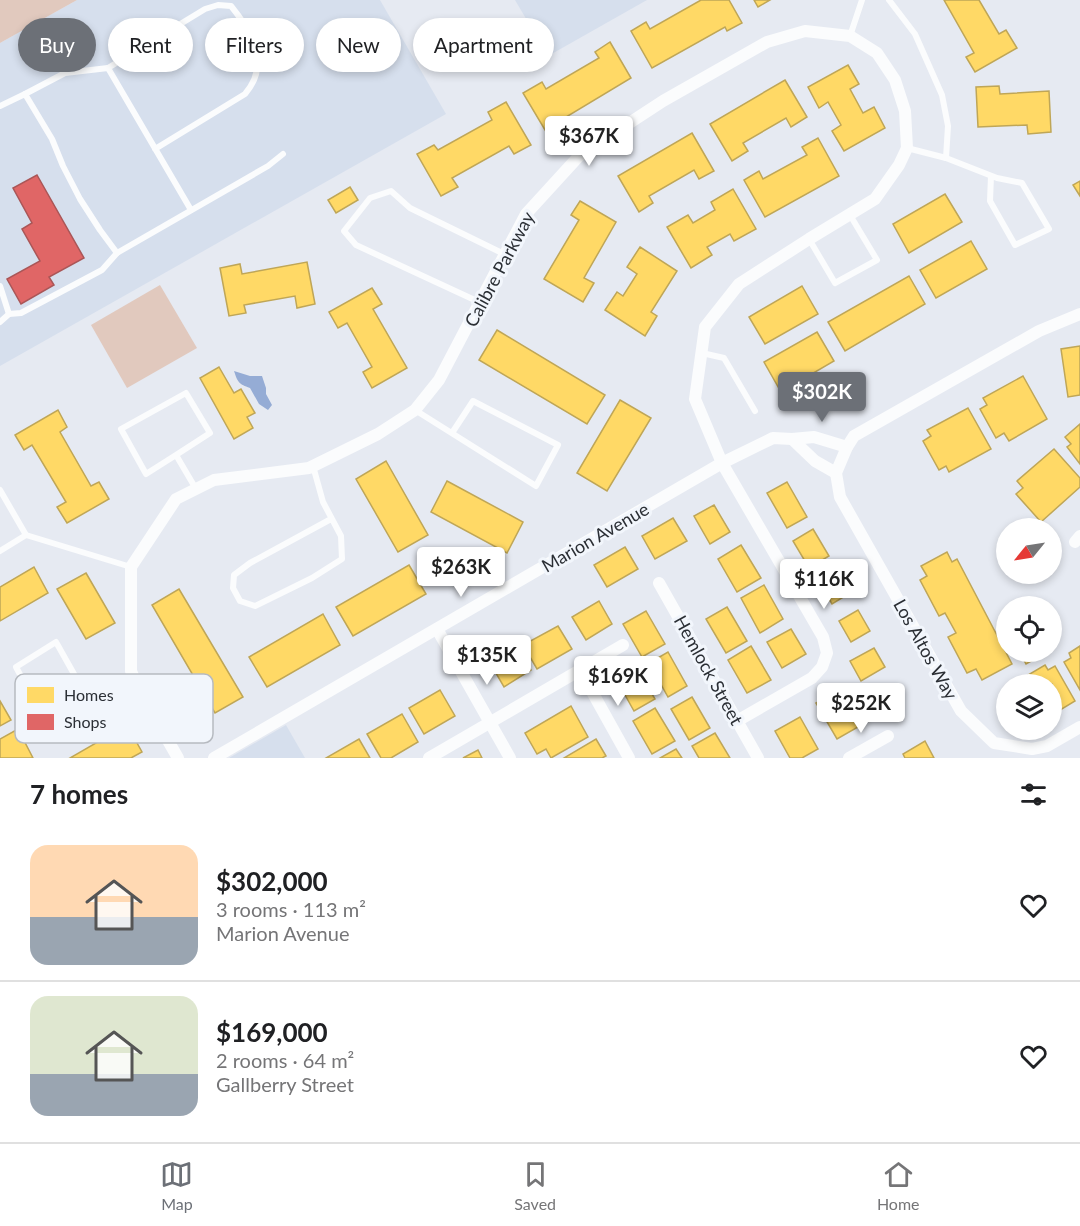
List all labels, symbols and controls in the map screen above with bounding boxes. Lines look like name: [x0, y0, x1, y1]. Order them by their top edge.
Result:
chip: Buy: [18, 18, 96, 72]
chip: Rent: [108, 18, 193, 72]
chip: Filters: [205, 18, 304, 72]
chip: New: [316, 18, 401, 72]
chip: Apartment: [413, 18, 554, 72]
pin: $367K: [547, 116, 631, 167]
text: $367K: [559, 123, 619, 147]
street label: Calibre Parkway: [459, 207, 539, 330]
pin: $302K: [780, 372, 864, 423]
text: $302K: [792, 379, 852, 403]
street label: Marion Avenue: [537, 497, 653, 577]
north arrow: [996, 518, 1062, 584]
map controls: [996, 518, 1062, 740]
pin: $263K: [419, 547, 503, 598]
text: $263K: [431, 554, 491, 578]
pin: $116K: [782, 559, 866, 610]
text: $116K: [794, 566, 854, 590]
street label: Los Altos Way: [889, 595, 963, 704]
button: locate: [996, 596, 1062, 662]
street label: Hemlock Street: [670, 611, 748, 729]
pin: $135K: [445, 635, 529, 686]
text: $135K: [457, 642, 517, 666]
pin: $169K: [576, 656, 660, 707]
text: $169K: [588, 663, 648, 687]
legend: [15, 674, 213, 743]
button: layers: [996, 674, 1062, 740]
pin: $252K: [819, 683, 903, 734]
text: Homes: [64, 685, 114, 704]
text: $252K: [831, 690, 891, 714]
text: Shops: [64, 712, 107, 731]
text: 7 homes: [30, 778, 128, 810]
icon: filters: [1017, 778, 1050, 811]
text: $302,000: [216, 865, 328, 897]
icon: home: [78, 869, 150, 941]
icon: heart: [1017, 889, 1050, 922]
text: 3 rooms · 113 m²: [216, 897, 366, 921]
text: Marion Avenue: [216, 921, 349, 945]
text: $169,000: [216, 1016, 328, 1048]
icon: home: [78, 1020, 150, 1092]
icon: heart: [1017, 1040, 1050, 1073]
text: 2 rooms · 64 m²: [216, 1048, 354, 1072]
text: Gallberry Street: [216, 1072, 354, 1096]
tab: Map: [160, 1158, 193, 1213]
tab: Saved: [514, 1158, 556, 1213]
tab: Home: [877, 1158, 920, 1213]

